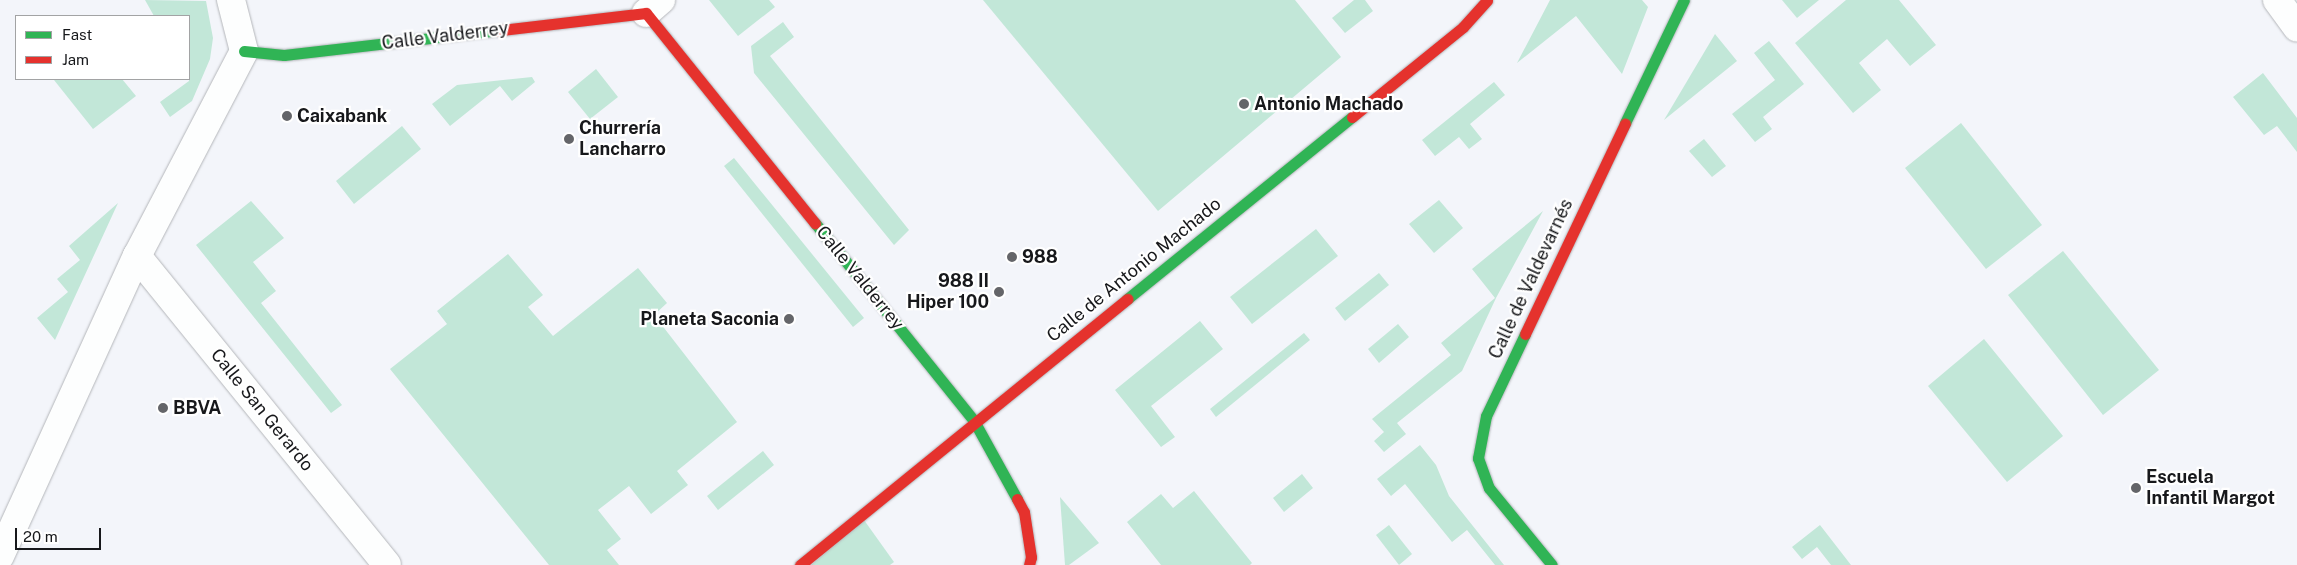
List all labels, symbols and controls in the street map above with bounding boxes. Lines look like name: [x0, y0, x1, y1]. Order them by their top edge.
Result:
legend: [15, 15, 190, 80]
street label: Calle Valderrey: [380, 17, 510, 55]
text: Fast: [62, 26, 92, 43]
text: Jam: [62, 51, 89, 68]
place label: Antonio Machado: [1254, 93, 1403, 115]
marker: Antonio Machado: [1238, 98, 1250, 110]
place label: Caixabank: [297, 105, 387, 127]
marker: Caixabank: [281, 110, 293, 122]
place label: Churrería Lancharro: [579, 118, 666, 160]
marker: Churrería Lancharro: [563, 133, 575, 145]
street label: Calle de Antonio Machado: [1042, 193, 1226, 347]
street label: Calle de Valdevarnés: [1484, 195, 1578, 363]
street label: Calle Valderrey: [811, 222, 909, 334]
place label: 988: [1022, 246, 1058, 268]
marker: 988: [1006, 251, 1018, 263]
place label: 988 II Hiper 100: [907, 271, 989, 314]
marker: 988 II Hiper 100: [993, 286, 1005, 298]
place label: Planeta Saconia: [640, 308, 779, 330]
marker: Planeta Saconia: [783, 313, 795, 325]
street label: Calle San Gerardo: [206, 344, 318, 476]
place label: BBVA: [173, 397, 221, 419]
marker: BBVA: [157, 402, 169, 414]
place label: Escuela Infantil Margot: [2146, 467, 2275, 509]
marker: Escuela Infantil Margot: [2130, 482, 2142, 494]
scale bar: [18, 518, 104, 550]
text: 20 m: [23, 528, 58, 545]

